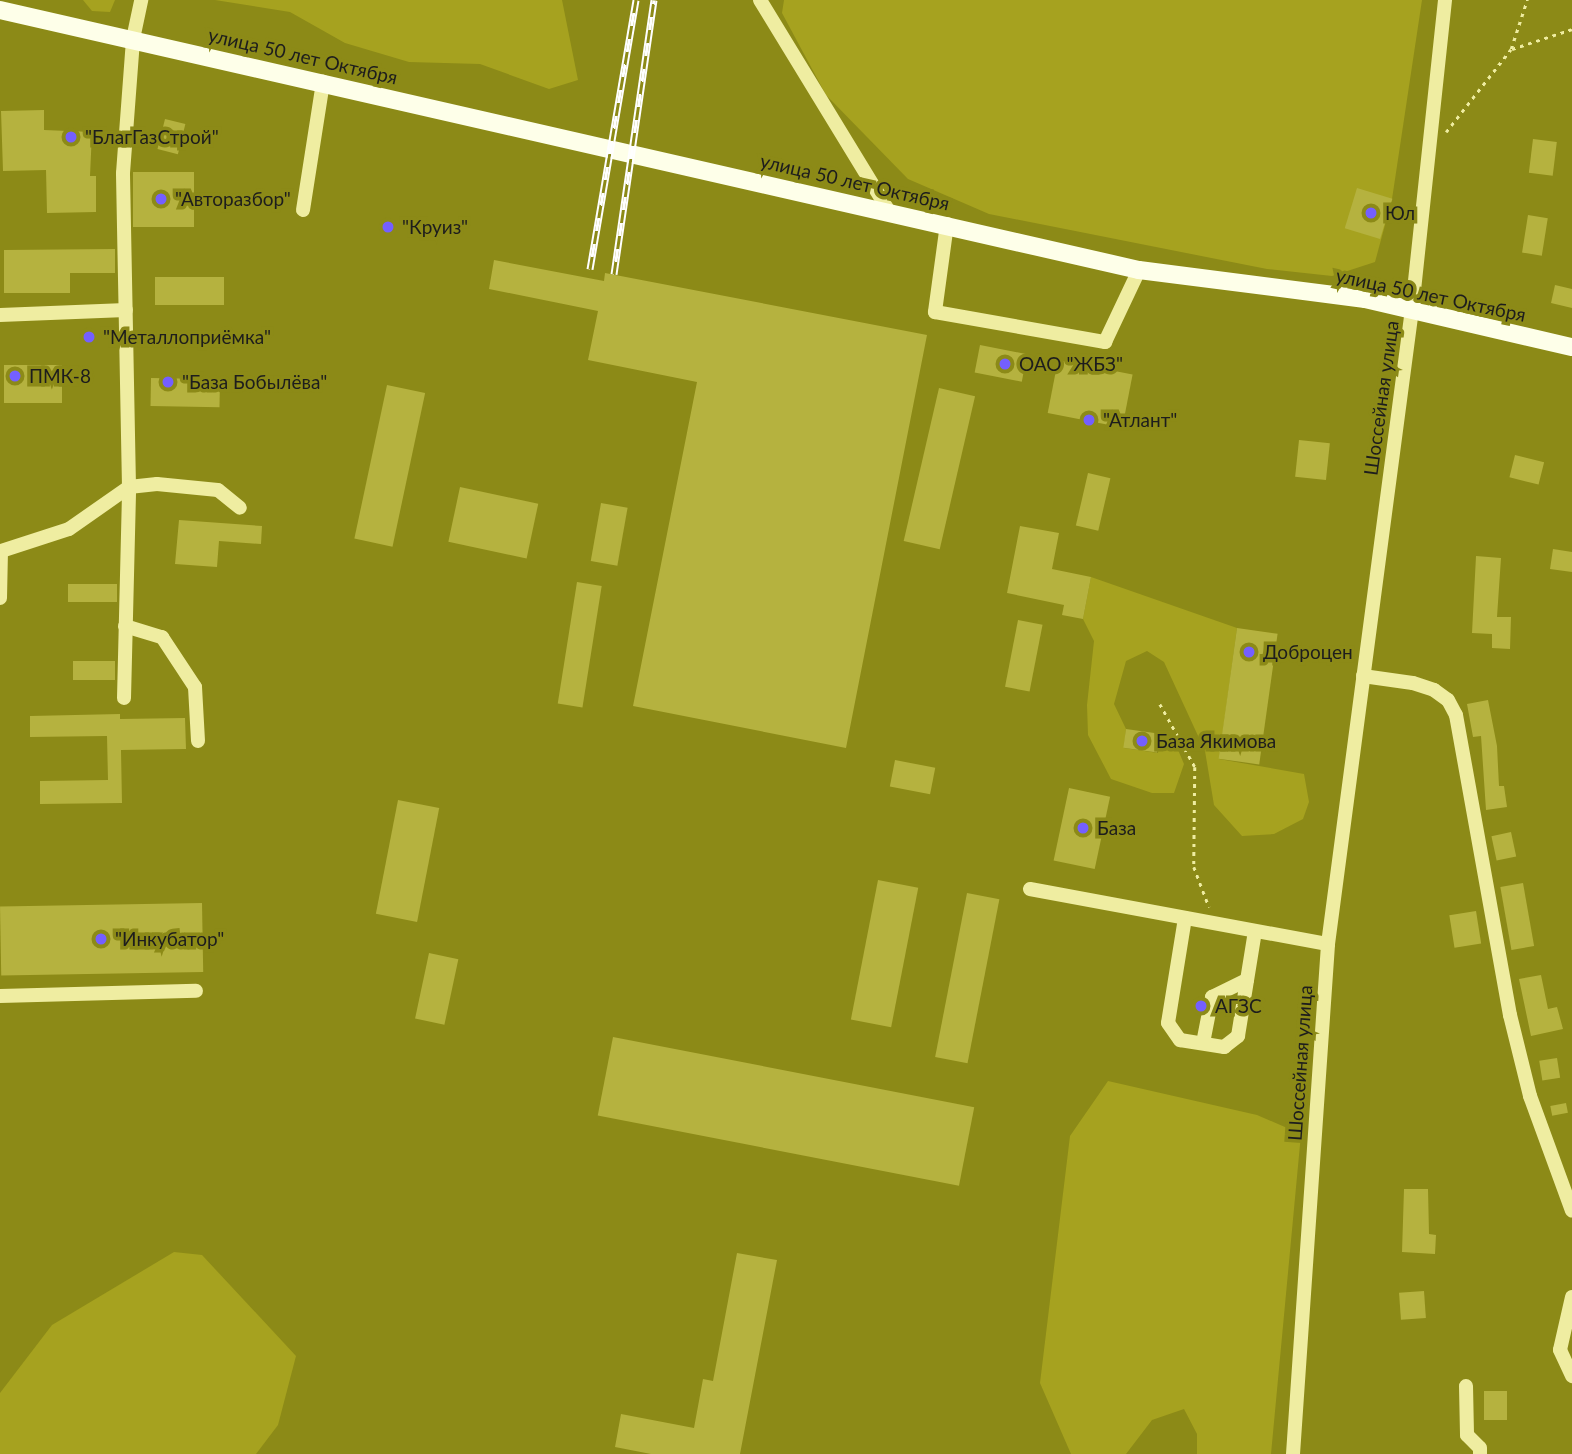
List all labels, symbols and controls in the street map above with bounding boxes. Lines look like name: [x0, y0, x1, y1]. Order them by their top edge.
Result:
street label: улица 50 лет Октября: [206, 23, 400, 89]
place label: "БлагГазСтрой": [85, 126, 219, 148]
marker: "БлагГазСтрой": [63, 129, 79, 145]
street label: улица 50 лет Октября: [758, 149, 952, 215]
place label: "Авторазбор": [175, 188, 291, 210]
marker: "Авторазбор": [153, 191, 169, 207]
place label: Юл: [1385, 202, 1415, 224]
marker: Юл: [1363, 205, 1379, 221]
place label: "Круиз": [402, 216, 468, 238]
marker: "Круиз": [380, 219, 396, 235]
street label: улица 50 лет Октября: [1334, 264, 1528, 326]
street label: Шоссейная улица: [1359, 319, 1403, 477]
place label: "Металлоприёмка": [103, 326, 271, 348]
marker: "Металлоприёмка": [81, 329, 97, 345]
place label: ОАО "ЖБЗ": [1019, 353, 1123, 375]
marker: ОАО "ЖБЗ": [997, 356, 1013, 372]
place label: ПМК-8: [29, 365, 91, 387]
marker: ПМК-8: [7, 368, 23, 384]
place label: "База Бобылёва": [182, 371, 327, 393]
marker: "База Бобылёва": [160, 374, 176, 390]
place label: "Атлант": [1103, 409, 1177, 431]
marker: "Атлант": [1081, 412, 1097, 428]
place label: Доброцен: [1263, 641, 1353, 663]
marker: Доброцен: [1241, 644, 1257, 660]
place label: База Якимова: [1156, 730, 1276, 752]
marker: База Якимова: [1134, 733, 1150, 749]
place label: База: [1097, 817, 1136, 839]
marker: База: [1075, 820, 1091, 836]
place label: "Инкубатор": [115, 928, 224, 950]
marker: "Инкубатор": [93, 931, 109, 947]
street label: Шоссейная улица: [1283, 984, 1317, 1142]
place label: АГЗС: [1215, 995, 1262, 1017]
marker: АГЗС: [1193, 998, 1209, 1014]

